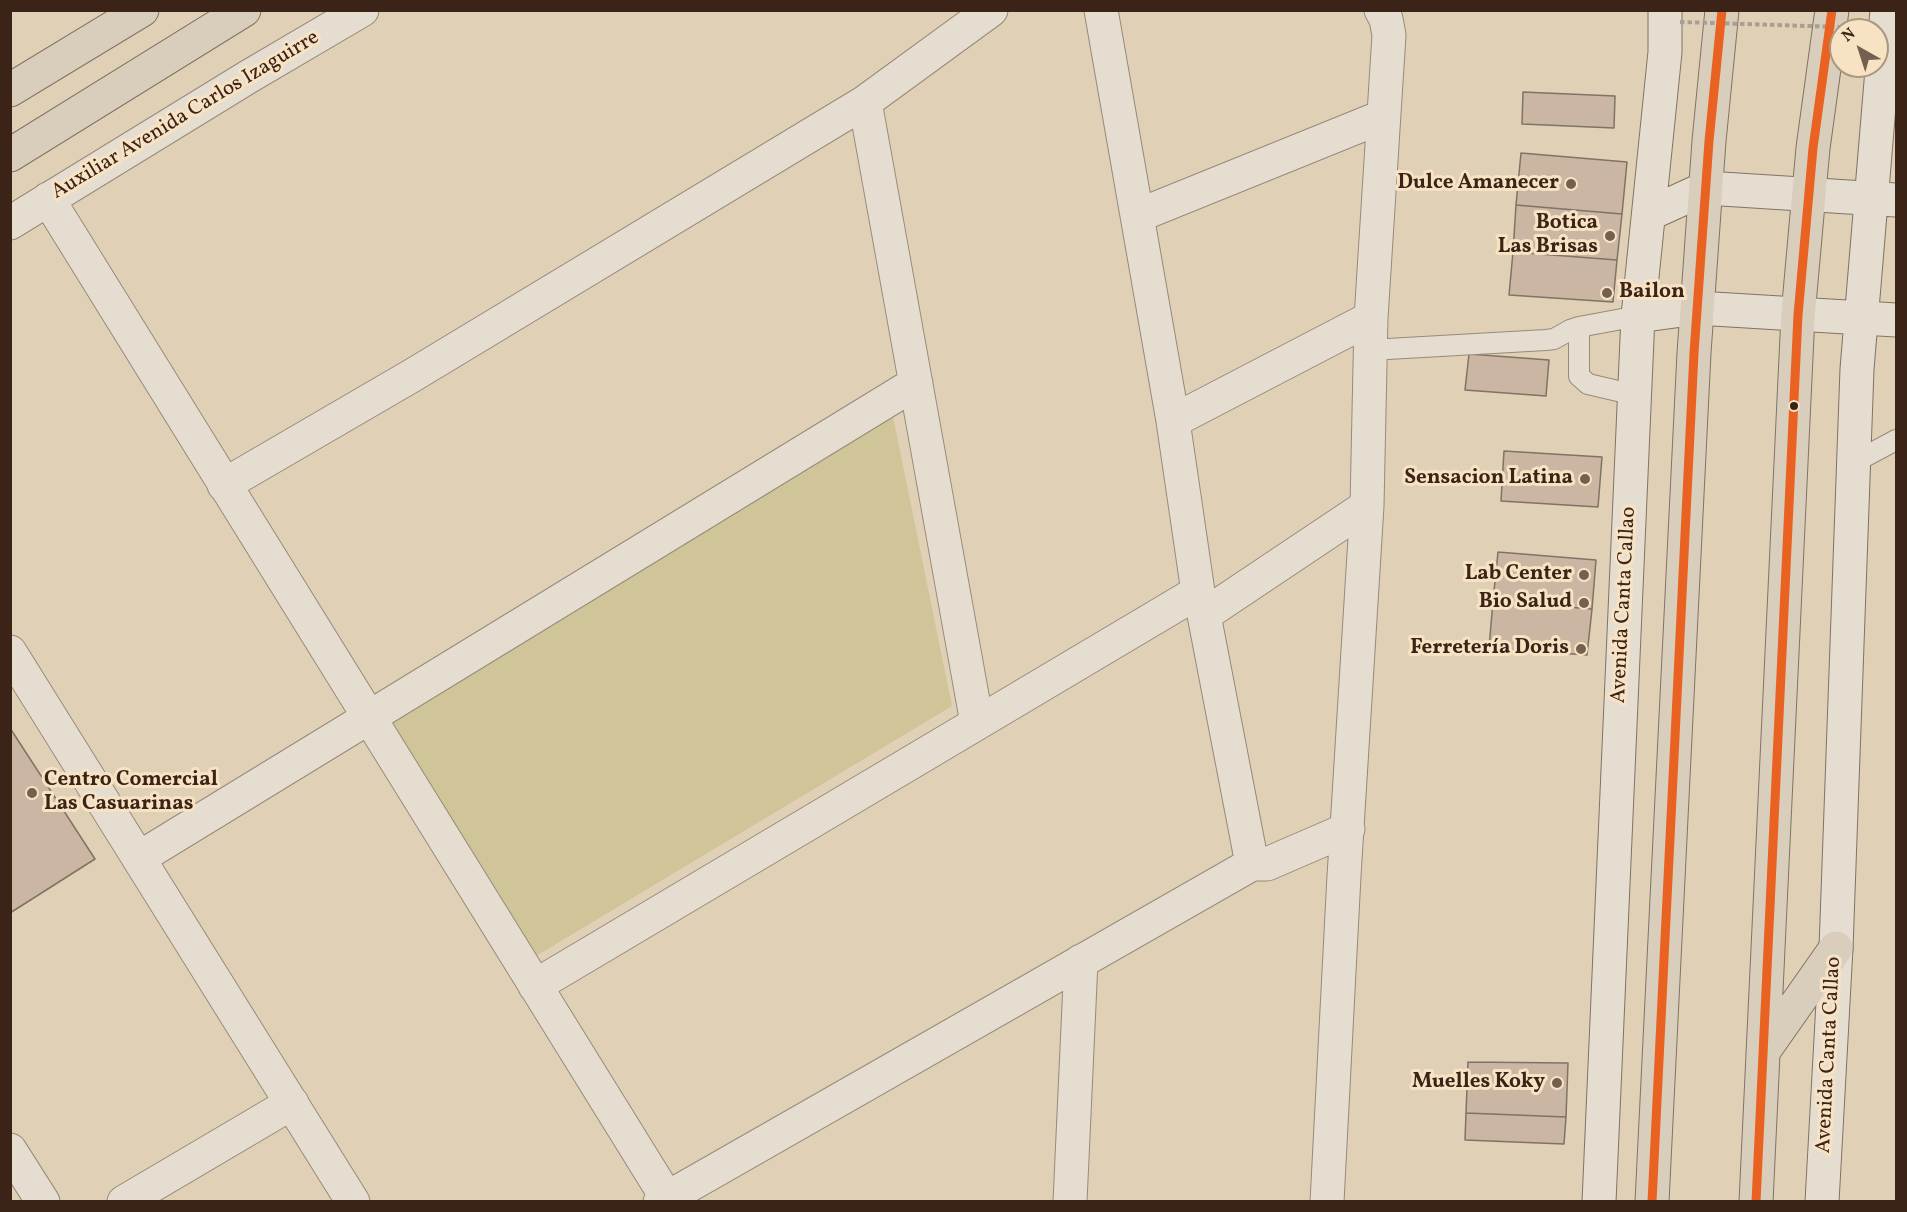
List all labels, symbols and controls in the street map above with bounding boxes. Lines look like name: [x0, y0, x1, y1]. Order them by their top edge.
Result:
north arrow: [1829, 18, 1889, 78]
text: N: [1837, 23, 1860, 48]
street label: Auxiliar Avenida Carlos Izaguirre: [48, 26, 324, 206]
place label: Dulce Amanecer: [1398, 171, 1559, 197]
marker: Dulce Amanecer: [1564, 177, 1578, 191]
place label: Botica Las Brisas: [1498, 211, 1598, 261]
marker: Botica Las Brisas: [1603, 229, 1617, 243]
place label: Bailon: [1619, 280, 1685, 306]
marker: Bailon: [1600, 286, 1614, 300]
unlabelled marker: [1788, 400, 1800, 412]
place label: Sensacion Latina: [1404, 466, 1573, 492]
marker: Sensacion Latina: [1578, 472, 1592, 486]
street label: Avenida Canta Callao: [1607, 506, 1643, 704]
place label: Lab Center: [1465, 562, 1572, 588]
marker: Lab Center: [1577, 568, 1591, 582]
place label: Bio Salud: [1479, 590, 1572, 616]
marker: Bio Salud: [1577, 596, 1591, 610]
place label: Ferretería Doris: [1410, 636, 1569, 662]
marker: Ferretería Doris: [1574, 642, 1588, 656]
place label: Centro Comercial Las Casuarinas: [44, 768, 218, 818]
marker: Centro Comercial Las Casuarinas: [25, 786, 39, 800]
street label: Avenida Canta Callao: [1812, 956, 1848, 1154]
place label: Muelles Koky: [1412, 1070, 1545, 1096]
marker: Muelles Koky: [1550, 1076, 1564, 1090]

